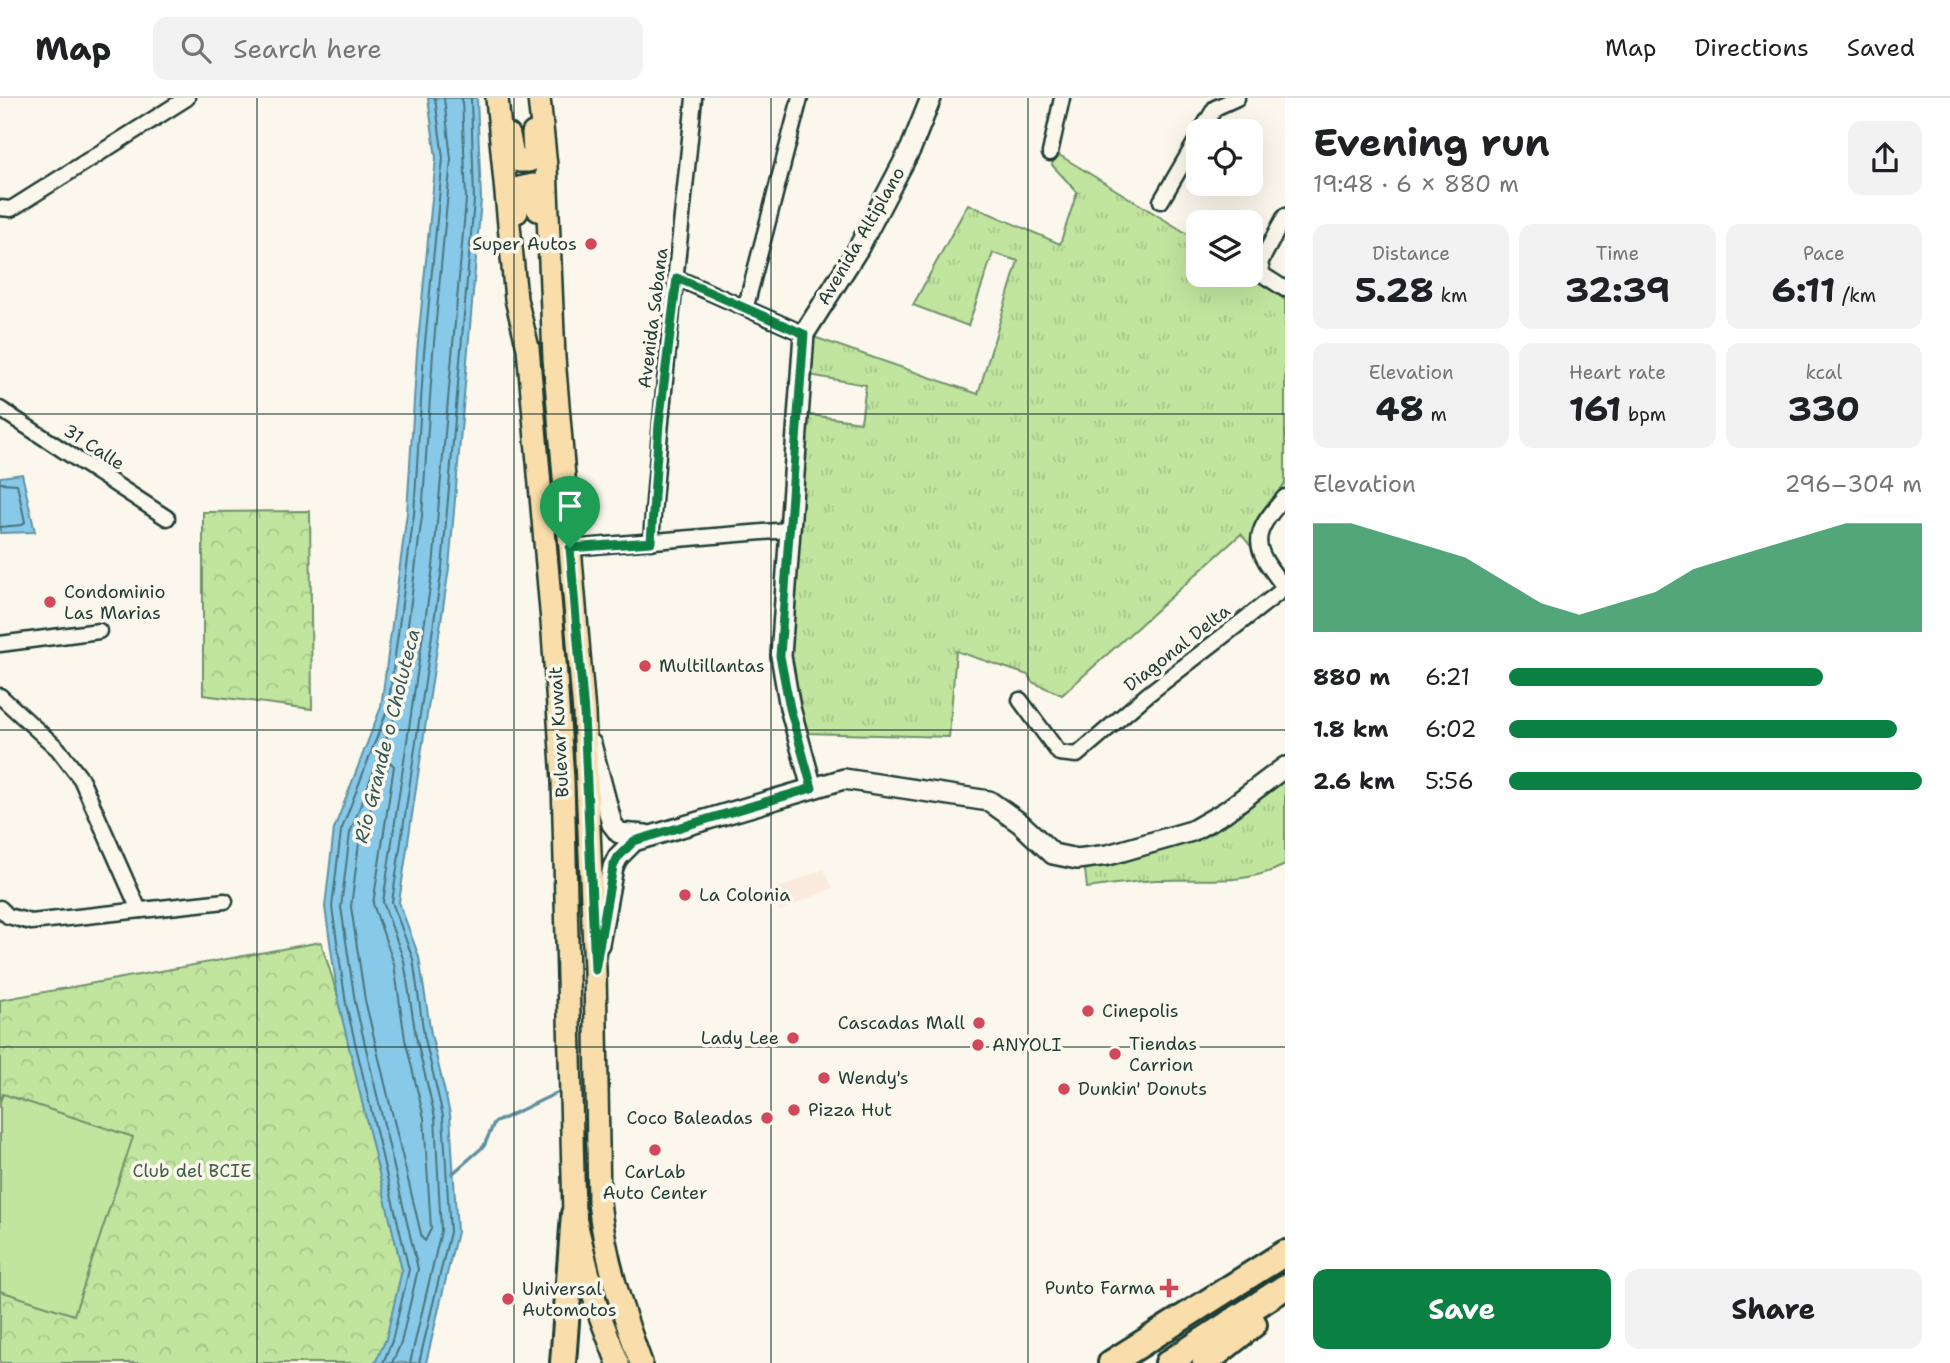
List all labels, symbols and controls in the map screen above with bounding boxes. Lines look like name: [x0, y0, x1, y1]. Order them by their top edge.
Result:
search box: [153, 17, 643, 80]
text: Map: [35, 26, 111, 71]
icon: search: [177, 29, 215, 67]
text: Search here: [233, 31, 382, 66]
text: Map: [1605, 32, 1656, 64]
text: Directions: [1694, 32, 1809, 64]
text: Saved: [1847, 32, 1915, 64]
text: Evening run: [1313, 117, 1550, 168]
map controls: [1186, 119, 1263, 287]
button: locate: [1186, 119, 1263, 196]
button: share: [1848, 121, 1922, 195]
street label: Avenida Altiplano: [812, 163, 910, 309]
text: 19:48 · 6 × 880 m: [1313, 169, 1519, 199]
button: layers: [1186, 210, 1263, 287]
place label: Super Autos: [472, 232, 577, 256]
marker: Super Autos: [583, 236, 599, 252]
text: Distance: [1372, 241, 1450, 266]
text: Time: [1596, 241, 1639, 266]
text: Pace: [1803, 241, 1845, 266]
street label: Avenida Sabana: [632, 246, 674, 390]
text: 5.28: [1355, 266, 1434, 313]
text: 32:39: [1565, 266, 1670, 313]
text: 6:11: [1772, 266, 1836, 313]
text: km: [1434, 283, 1467, 308]
text: /km: [1836, 283, 1876, 308]
text: Elevation: [1369, 360, 1454, 385]
text: Heart rate: [1569, 360, 1666, 385]
text: kcal: [1805, 360, 1842, 385]
text: 48: [1375, 385, 1424, 432]
text: 161: [1569, 385, 1621, 432]
text: 330: [1788, 385, 1860, 432]
text: m: [1424, 402, 1447, 427]
text: bpm: [1621, 402, 1666, 427]
street label: 31 Calle: [59, 418, 129, 476]
text: Elevation: [1313, 469, 1416, 499]
text: 296–304 m: [1784, 469, 1922, 499]
pin: [540, 476, 600, 548]
icon: arrive: [551, 487, 589, 525]
place label: Condominio Las Marias: [64, 580, 165, 625]
marker: Condominio Las Marias: [42, 594, 58, 610]
street label: Diagonal Delta: [1119, 599, 1235, 697]
water label: Río Grande o Choluteca: [348, 626, 426, 846]
place label: Multillantas: [659, 654, 765, 678]
marker: Multillantas: [637, 658, 653, 674]
text: 880 m: [1313, 662, 1390, 692]
text: 6:21: [1425, 662, 1470, 692]
street label: Bulevar Kuwait: [544, 666, 574, 798]
text: 1.8 km: [1313, 714, 1388, 744]
text: 6:02: [1425, 714, 1477, 744]
text: 2.6 km: [1313, 766, 1395, 796]
text: 5:56: [1425, 766, 1474, 796]
place label: La Colonia: [699, 883, 790, 907]
marker: La Colonia: [677, 887, 693, 903]
place label: Cinepolis: [1102, 999, 1179, 1023]
marker: Cinepolis: [1080, 1003, 1096, 1019]
place label: Cascadas Mall: [838, 1011, 966, 1035]
marker: Cascadas Mall: [971, 1015, 987, 1031]
place label: Lady Lee: [701, 1026, 779, 1050]
marker: Lady Lee: [785, 1030, 801, 1046]
place label: Tiendas Carrion: [1129, 1032, 1197, 1077]
place label: ANYOLI: [992, 1033, 1062, 1057]
marker: ANYOLI: [970, 1037, 986, 1053]
marker: Tiendas Carrion: [1107, 1046, 1123, 1062]
place label: Wendy's: [838, 1066, 909, 1090]
marker: Wendy's: [816, 1070, 832, 1086]
place label: Dunkin' Donuts: [1078, 1077, 1207, 1101]
marker: Dunkin' Donuts: [1056, 1081, 1072, 1097]
place label: Pizza Hut: [808, 1098, 892, 1122]
marker: Pizza Hut: [786, 1102, 802, 1118]
place label: Coco Baleadas: [626, 1106, 753, 1130]
marker: Coco Baleadas: [759, 1110, 775, 1126]
marker: CarLab Auto Center: [647, 1142, 663, 1158]
park label: Club del BCIE: [133, 1159, 251, 1183]
place label: CarLab Auto Center: [603, 1160, 707, 1205]
button: Save: [1313, 1269, 1611, 1349]
button: Share: [1625, 1269, 1922, 1349]
place label: Punto Farma: [1045, 1276, 1155, 1300]
place label: Universal Automotos: [522, 1277, 617, 1322]
marker: Punto Farma: [1161, 1280, 1177, 1296]
marker: Universal Automotos: [500, 1291, 516, 1307]

